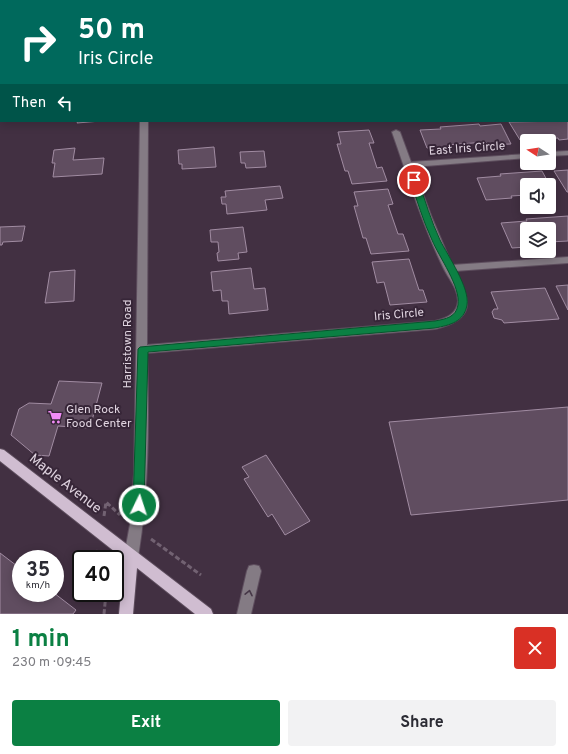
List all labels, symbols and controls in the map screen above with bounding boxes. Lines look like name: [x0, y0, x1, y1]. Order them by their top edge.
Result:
text: 50 m: [78, 13, 145, 49]
icon: right: [12, 16, 64, 68]
text: Iris Circle: [78, 48, 153, 71]
icon: left: [54, 92, 76, 114]
text: Then: [12, 94, 46, 113]
north arrow: [520, 134, 556, 170]
map controls: [520, 134, 556, 258]
street label: East Iris Circle: [428, 138, 506, 160]
pin: [397, 163, 431, 197]
icon: arrive: [403, 169, 425, 191]
button: sound: [520, 178, 556, 214]
button: layers: [520, 222, 556, 258]
street label: Harristown Road: [120, 299, 136, 389]
street label: Iris Circle: [373, 305, 425, 325]
place label: Glen Rock Food Center: [66, 402, 132, 432]
supermarket icon: Glen Rock Food Center: [47, 409, 63, 425]
street label: Maple Avenue: [25, 451, 105, 517]
position arrow: [118, 484, 160, 526]
speed limit sign: 40: [72, 550, 124, 602]
text: 35: [26, 558, 50, 584]
text: km/h: [26, 579, 50, 592]
one-way arrow: [245, 589, 253, 596]
text: 1 min: [12, 625, 70, 655]
button: close: [514, 627, 556, 669]
text: 230 m · 09:45: [12, 655, 91, 671]
button: Exit: [12, 700, 280, 746]
button: Share: [288, 700, 556, 746]

